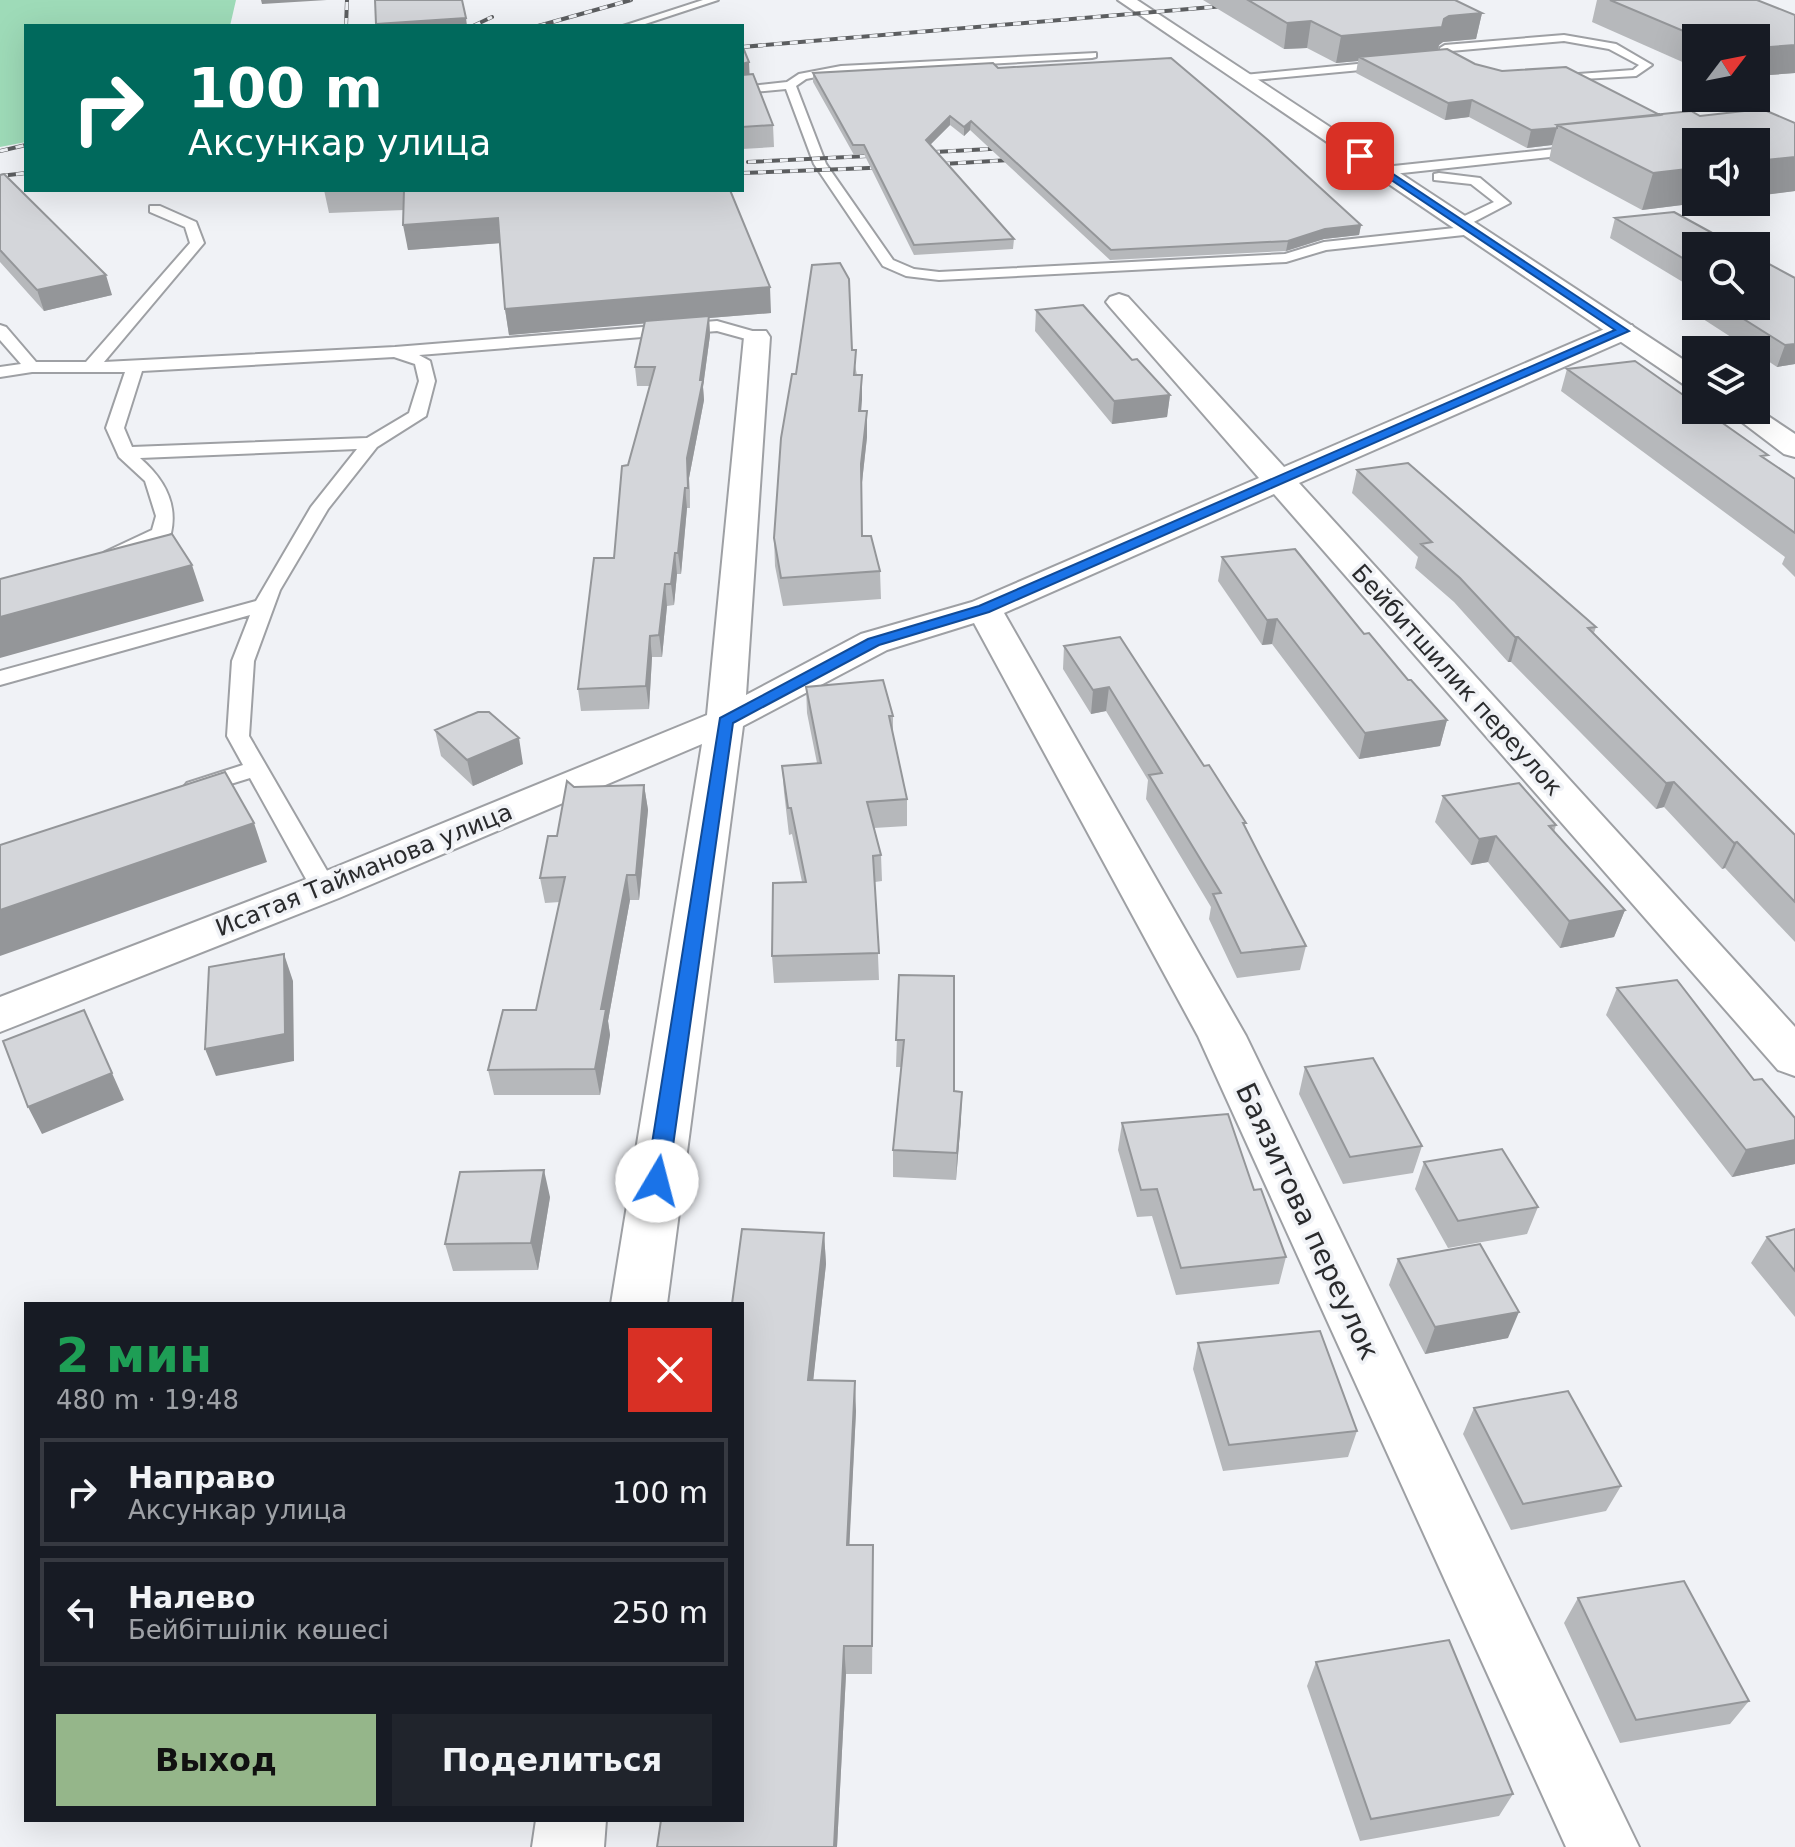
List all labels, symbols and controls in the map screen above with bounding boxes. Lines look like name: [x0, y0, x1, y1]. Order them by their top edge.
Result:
north arrow: [1682, 24, 1770, 112]
map controls: [1682, 24, 1770, 424]
text: 100 m: [188, 55, 383, 120]
icon: right: [56, 56, 160, 160]
text: Аксункар улица: [188, 122, 491, 163]
pin: [1326, 122, 1394, 190]
button: sound: [1682, 128, 1770, 216]
icon: arrive: [1338, 134, 1382, 178]
button: search: [1682, 232, 1770, 320]
button: layers: [1682, 336, 1770, 424]
street label: Бейбитшилик переулок: [1346, 559, 1568, 801]
street label: Исатая Тайманова улица: [212, 798, 516, 942]
street label: Баязитова переулок: [1229, 1078, 1386, 1365]
position arrow: [615, 1139, 699, 1223]
text: 2 мин: [56, 1327, 212, 1383]
button: close: [628, 1328, 712, 1412]
text: 480 m · 19:48: [56, 1385, 239, 1415]
text: Направо: [128, 1460, 275, 1495]
icon: right: [60, 1470, 104, 1514]
text: 100 m: [612, 1475, 708, 1510]
text: Аксункар улица: [128, 1495, 347, 1525]
text: Налево: [128, 1580, 255, 1615]
icon: left: [60, 1590, 104, 1634]
text: 250 m: [612, 1595, 708, 1630]
text: Бейбітшілік көшесі: [128, 1615, 389, 1645]
button: Выход: [56, 1714, 376, 1806]
button: Поделиться: [392, 1714, 712, 1806]

